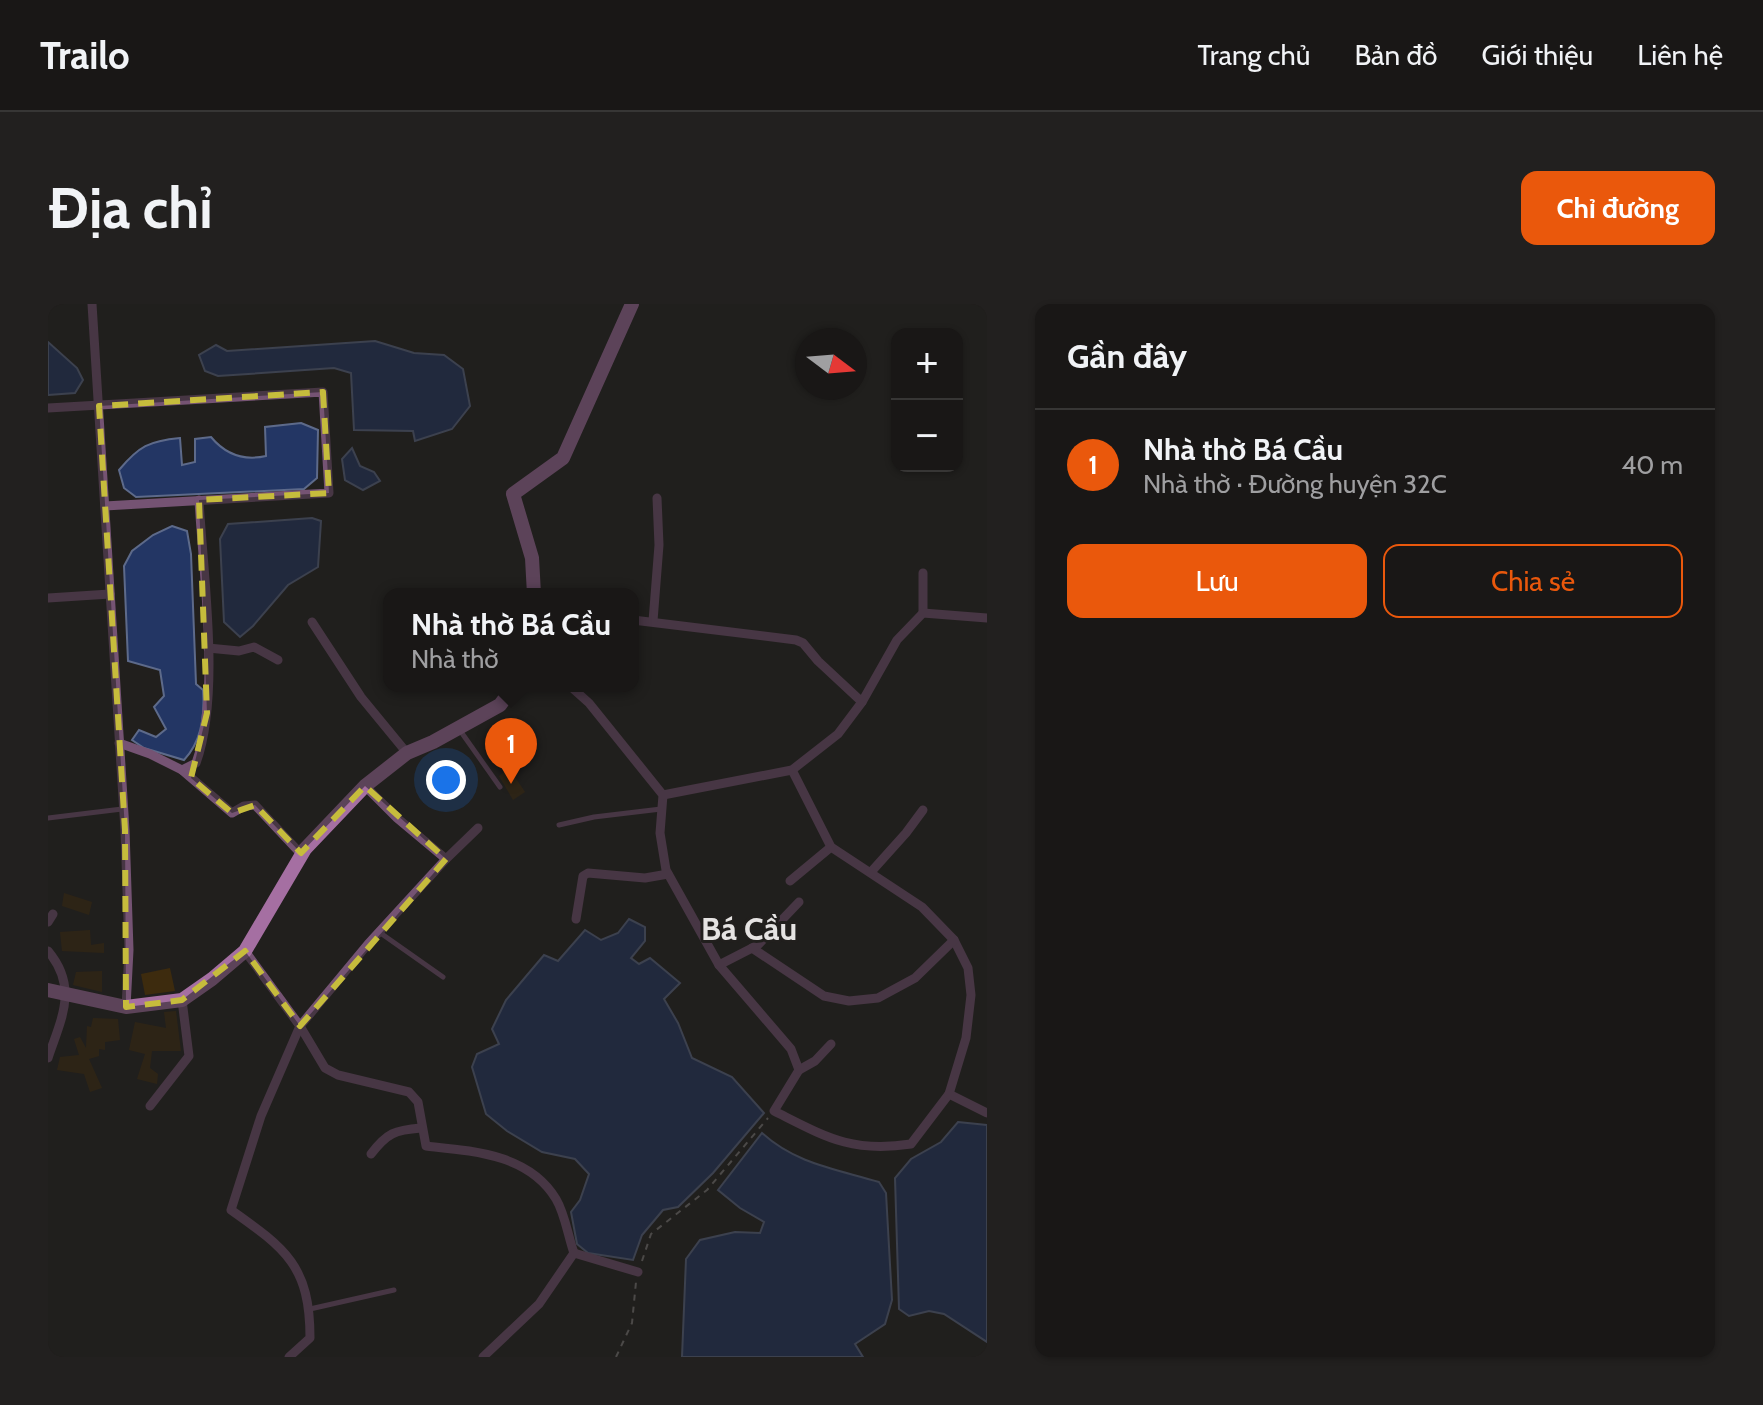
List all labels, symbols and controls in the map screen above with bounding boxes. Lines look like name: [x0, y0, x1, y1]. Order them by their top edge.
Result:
text: Trailo: [40, 32, 130, 79]
text: Trang chủ: [1197, 38, 1310, 72]
text: Bản đồ: [1354, 38, 1437, 72]
text: Giới thiệu: [1481, 38, 1593, 72]
text: Liên hệ: [1637, 38, 1723, 72]
button: Chỉ đường: [1521, 171, 1715, 245]
text: Địa chỉ: [48, 174, 213, 242]
north arrow: [795, 328, 867, 400]
map controls: [891, 328, 963, 472]
button: +: [891, 328, 963, 400]
text: Gần đây: [1067, 335, 1187, 377]
button: −: [891, 400, 963, 472]
text: Nhà thờ Bá Cầu: [1143, 431, 1343, 468]
text: 1: [1088, 449, 1098, 481]
text: 40 m: [1621, 449, 1683, 481]
text: Nhà thờ · Đường huyện 32C: [1143, 468, 1447, 500]
button: Lưu: [1067, 544, 1367, 618]
button: Chia sẻ: [1383, 544, 1683, 618]
popup: [383, 588, 639, 692]
text: Nhà thờ Bá Cầu: [411, 606, 611, 643]
text: Nhà thờ: [411, 643, 499, 675]
pin: 1: [485, 718, 537, 784]
your location: [426, 760, 466, 800]
district label: Bá Cầu: [701, 909, 797, 948]

